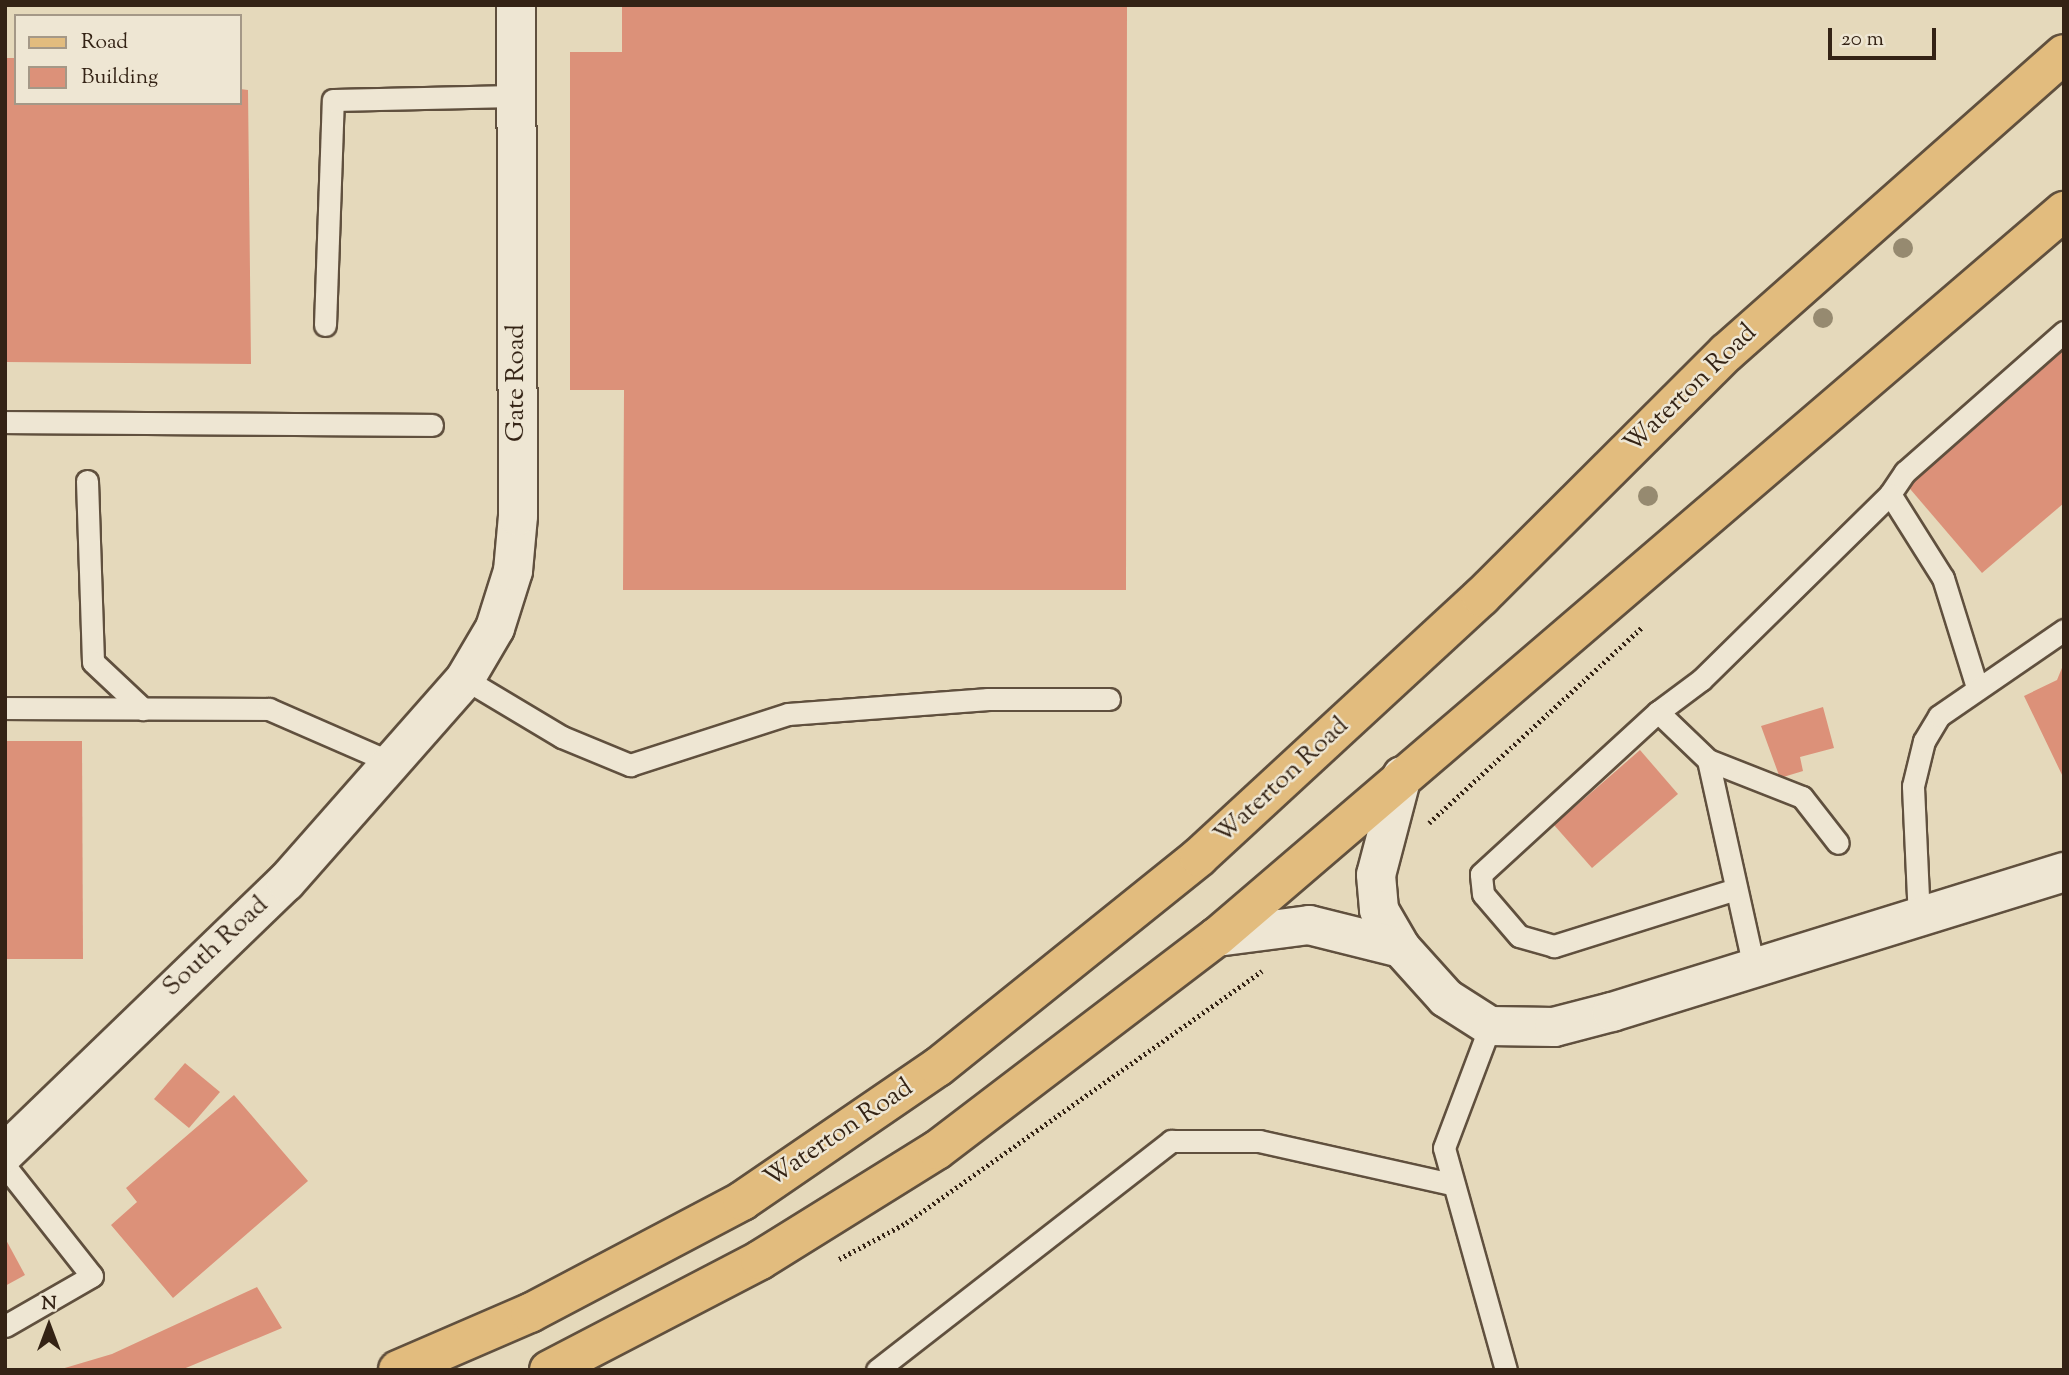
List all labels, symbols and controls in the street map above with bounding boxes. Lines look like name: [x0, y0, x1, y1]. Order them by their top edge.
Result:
legend: [14, 14, 242, 105]
scale bar: [1831, 14, 1940, 58]
text: 20 m: [1841, 25, 1884, 55]
text: Road: [81, 28, 128, 58]
text: Building: [81, 63, 158, 93]
street label: Waterton Road: [1618, 318, 1764, 460]
street label: Gate Road: [501, 324, 533, 442]
street label: Waterton Road: [1208, 711, 1356, 851]
street label: South Road: [157, 890, 275, 1004]
street label: Waterton Road: [759, 1073, 919, 1195]
north arrow: [14, 1291, 84, 1361]
text: N: [41, 1291, 57, 1318]

